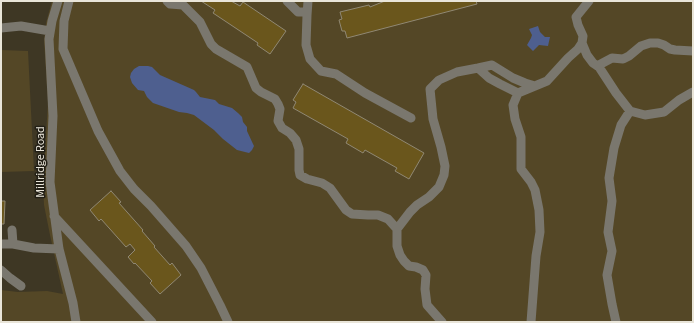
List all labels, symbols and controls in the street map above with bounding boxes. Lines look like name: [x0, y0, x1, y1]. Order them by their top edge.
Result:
street label: Millridge Road: [34, 126, 48, 198]

